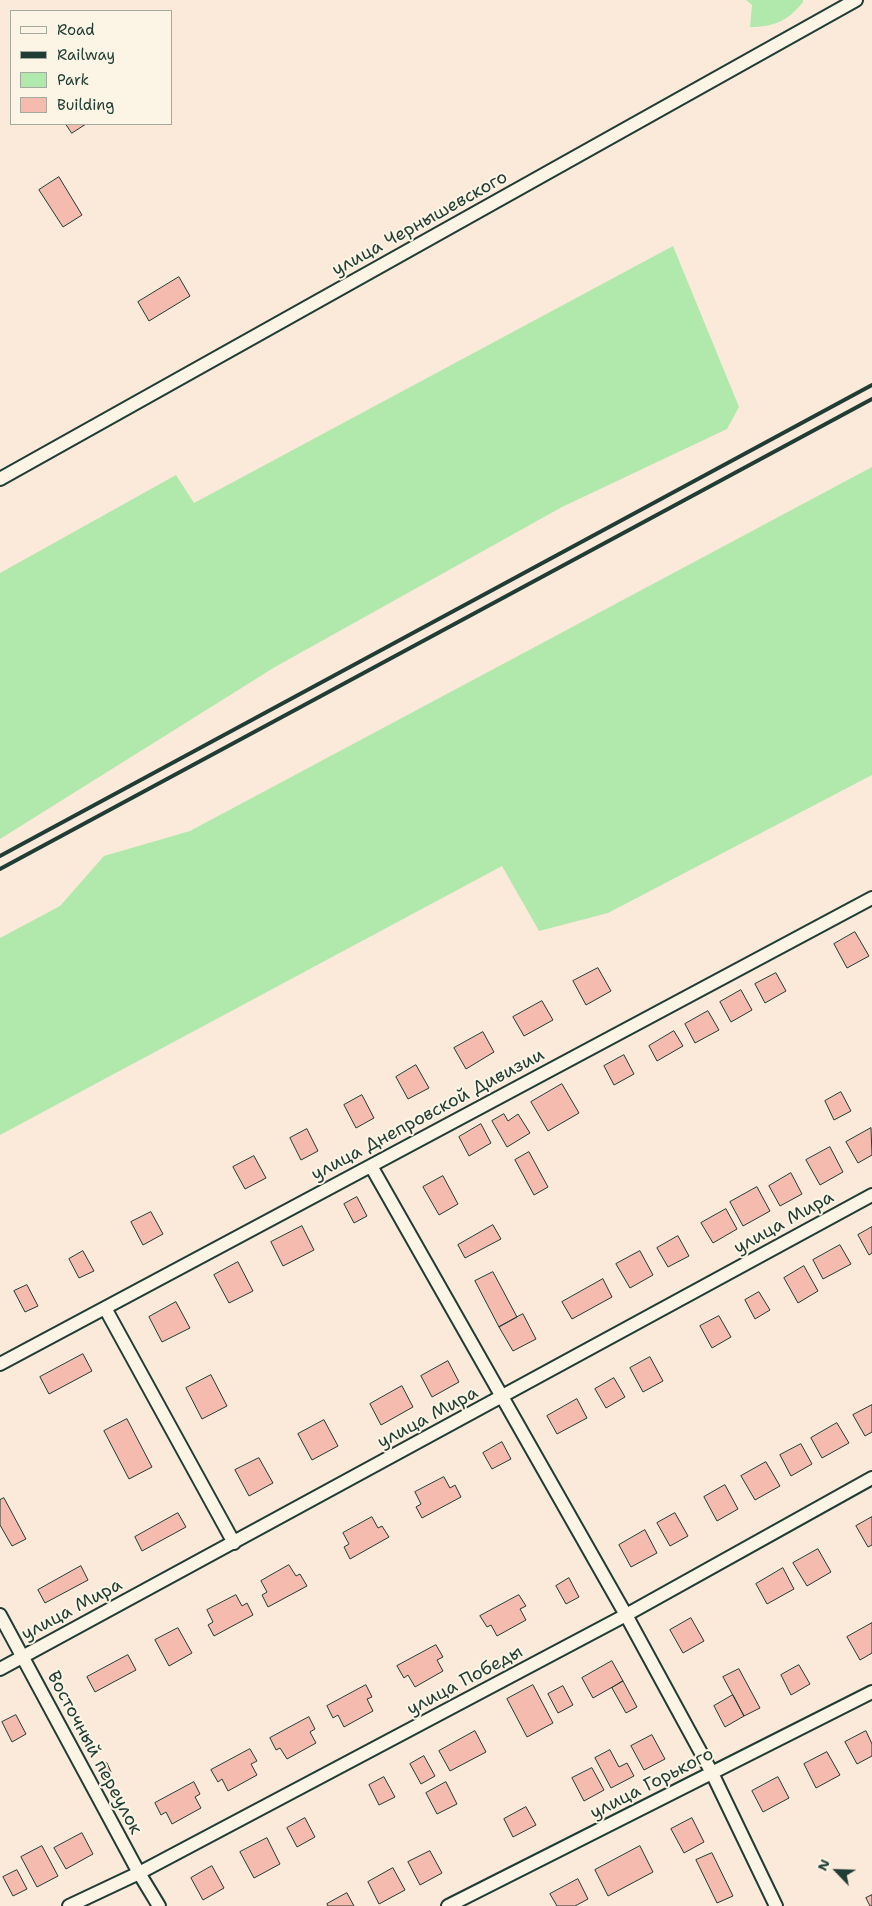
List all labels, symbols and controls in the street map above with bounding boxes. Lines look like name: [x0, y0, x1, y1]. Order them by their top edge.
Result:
legend: [10, 10, 172, 125]
text: Road: [57, 20, 95, 40]
text: Railway: [57, 45, 115, 65]
text: Park: [57, 70, 89, 90]
text: Building: [57, 95, 114, 115]
street label: улица Чернышевского: [328, 167, 512, 281]
street label: улица Днепровской Дивизии: [308, 1044, 548, 1186]
street label: улица Мира: [730, 1187, 838, 1259]
street label: улица Мира: [374, 1382, 482, 1454]
street label: улица Мира: [18, 1574, 126, 1646]
street label: улица Победы: [403, 1641, 527, 1721]
street label: Восточный переулок: [42, 1668, 146, 1838]
street label: улица Горького: [587, 1744, 717, 1824]
north arrow: [812, 1846, 862, 1896]
text: N: [813, 1856, 834, 1874]

